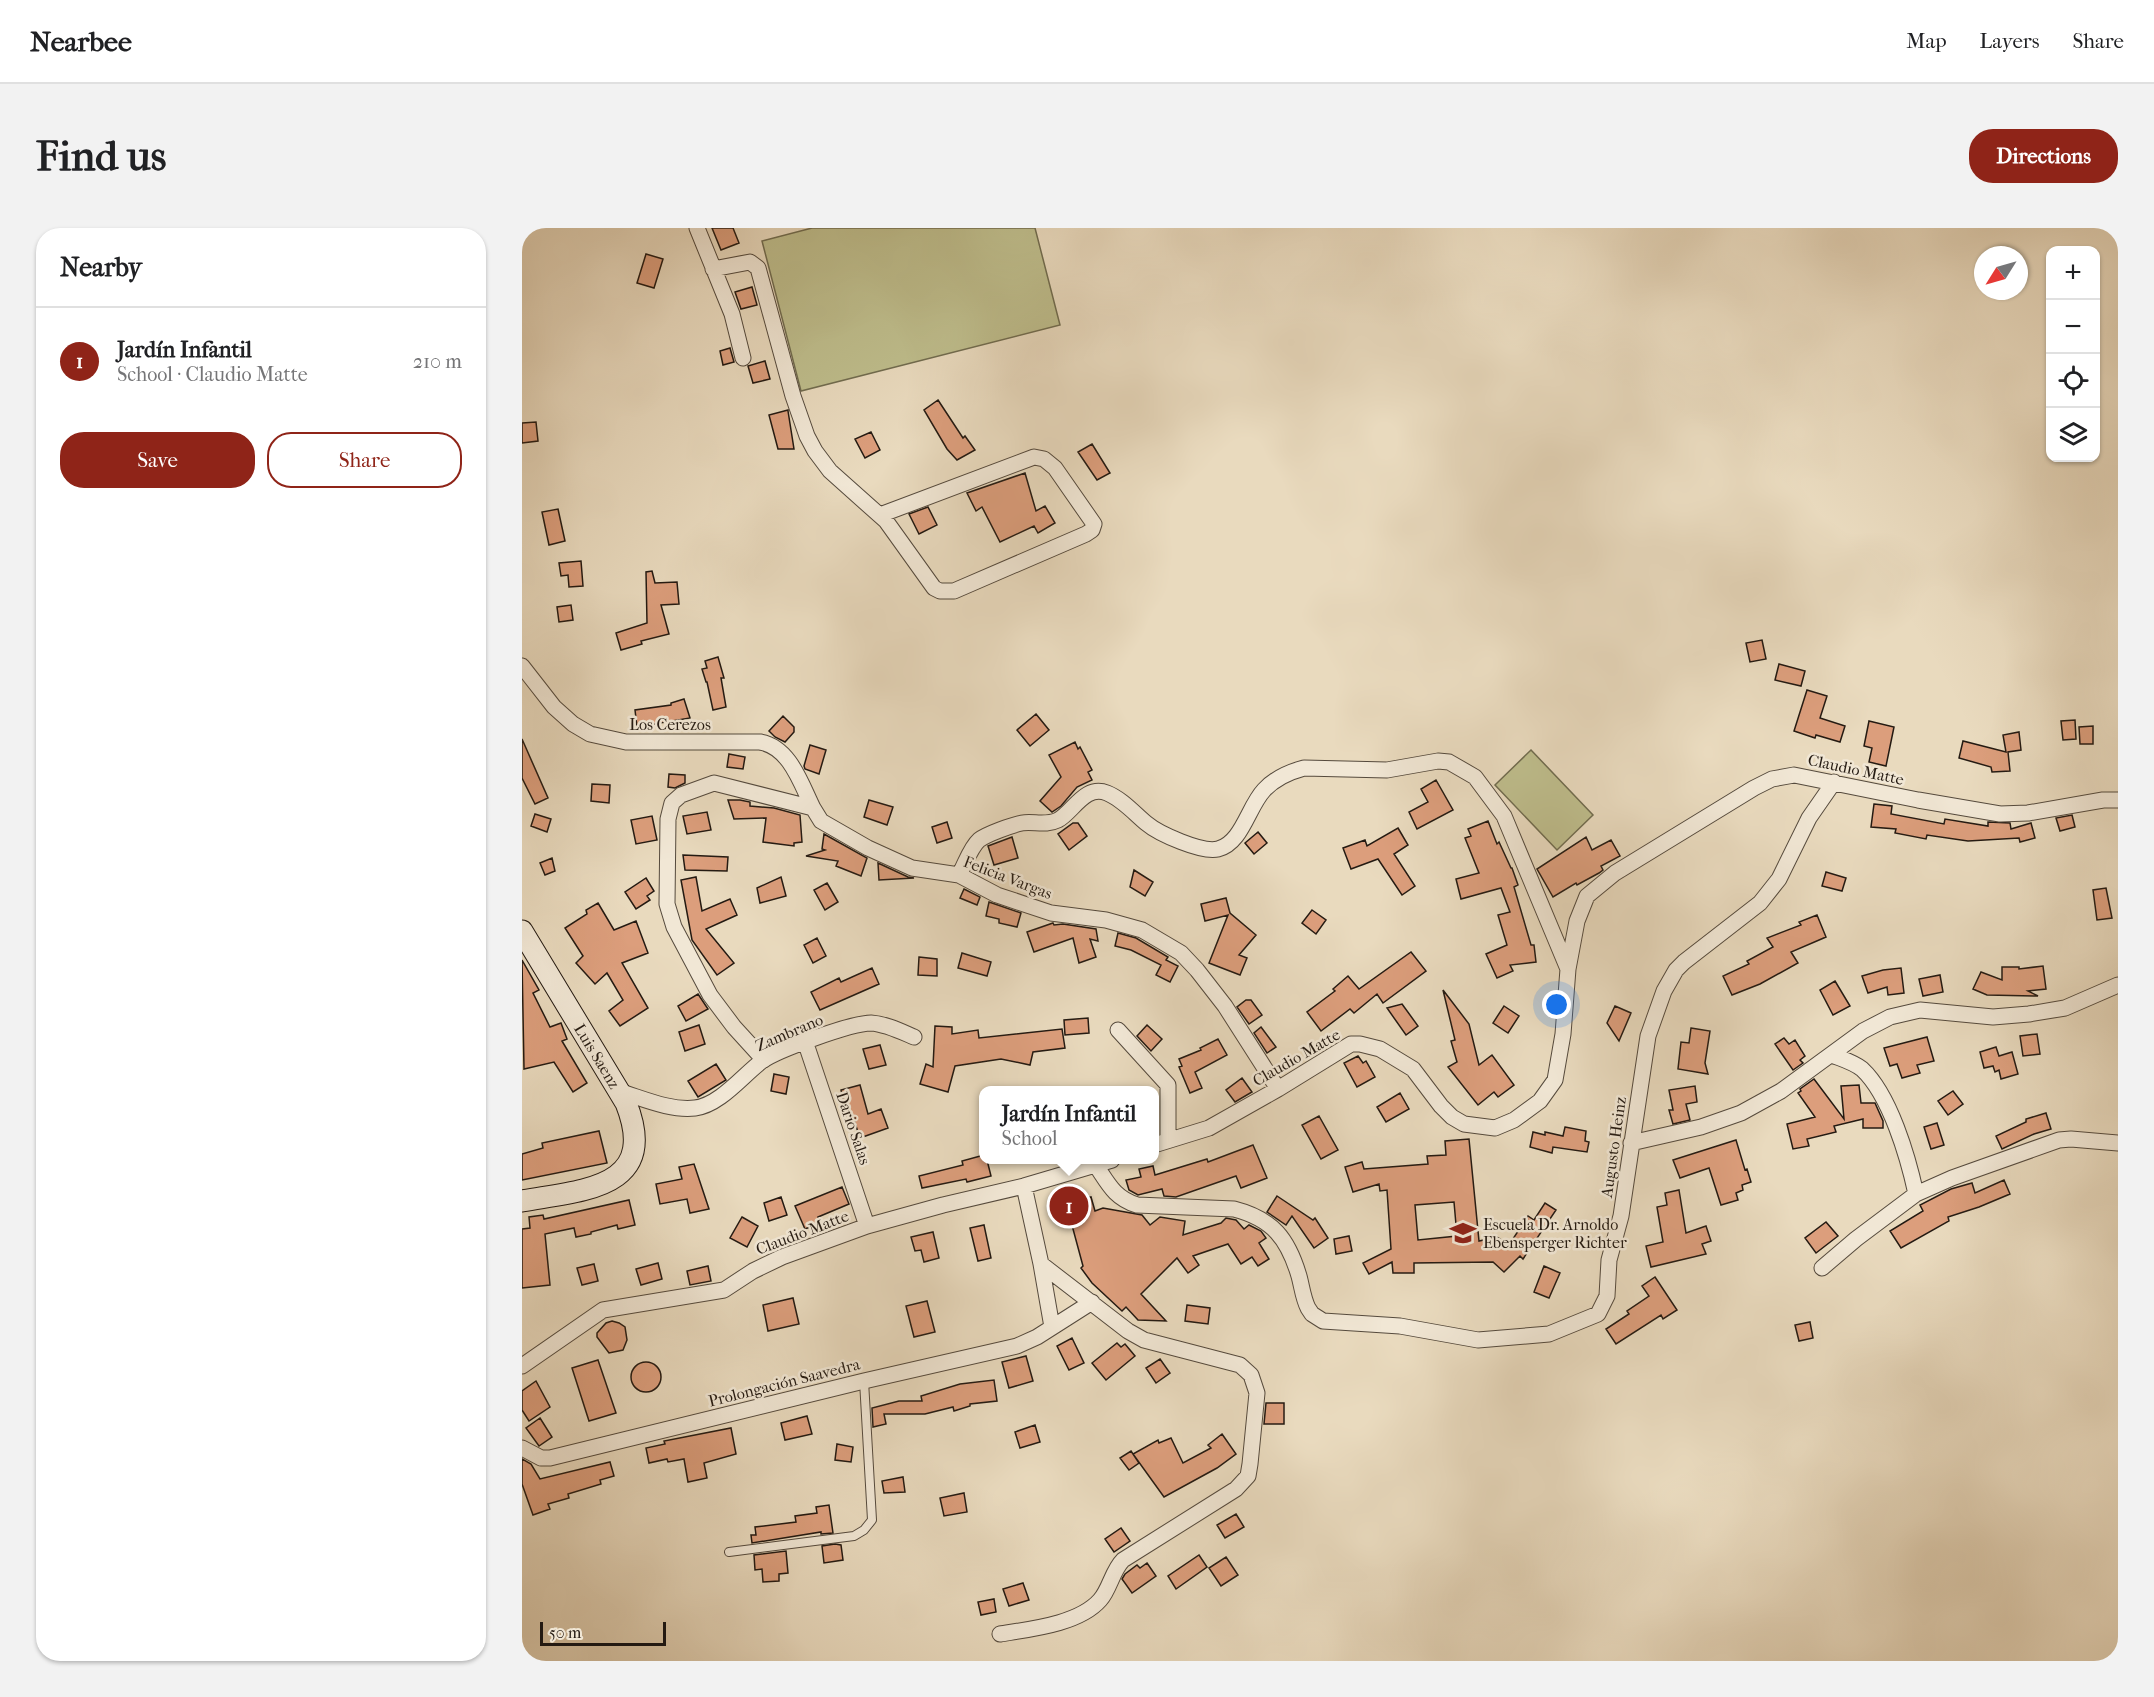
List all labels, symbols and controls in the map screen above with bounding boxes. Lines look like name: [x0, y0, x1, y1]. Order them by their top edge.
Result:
text: Nearbee: [30, 25, 132, 58]
text: Map: [1906, 29, 1947, 53]
text: Layers: [1980, 29, 2039, 53]
text: Share: [2072, 29, 2124, 53]
button: Directions: [1969, 129, 2118, 183]
text: Find us: [36, 132, 166, 181]
north arrow: [1974, 246, 2028, 300]
map controls: [2046, 246, 2100, 462]
button: +: [2046, 246, 2100, 300]
text: Nearby: [60, 252, 142, 283]
button: −: [2046, 300, 2100, 354]
text: Jardín Infantil: [117, 337, 252, 363]
text: 1: [76, 350, 83, 373]
text: 210 m: [413, 350, 462, 373]
button: locate: [2046, 354, 2100, 408]
text: School · Claudio Matte: [117, 363, 308, 386]
button: layers: [2046, 408, 2100, 462]
button: Save: [60, 432, 255, 488]
button: Share: [267, 432, 462, 488]
street label: Los Cerezos: [629, 715, 711, 734]
street label: Claudio Matte: [1806, 750, 1906, 789]
street label: Felicia Vargas: [961, 852, 1055, 903]
your location: [1542, 990, 1571, 1019]
street label: Zambrano: [753, 1010, 826, 1055]
street label: Luis Saenz: [570, 1020, 624, 1092]
street label: Claudio Matte: [1249, 1025, 1343, 1090]
popup: [979, 1086, 1159, 1164]
street label: Dario Salas: [832, 1089, 875, 1167]
street label: Augusto Heinz: [1597, 1095, 1630, 1200]
text: Jardín Infantil: [1002, 1101, 1136, 1127]
text: School: [1002, 1127, 1057, 1150]
pin: 1: [1050, 1184, 1088, 1228]
street label: Claudio Matte: [753, 1206, 851, 1259]
place label: Escuela Dr. Arnoldo Ebensperger Richter: [1483, 1215, 1627, 1252]
school or university icon: Escuela Dr. Arnoldo Ebensperger Richter: [1448, 1218, 1478, 1248]
street label: Prolongación Saavedra: [706, 1354, 862, 1411]
scale bar: [540, 1619, 666, 1646]
text: 50 m: [549, 1623, 581, 1642]

